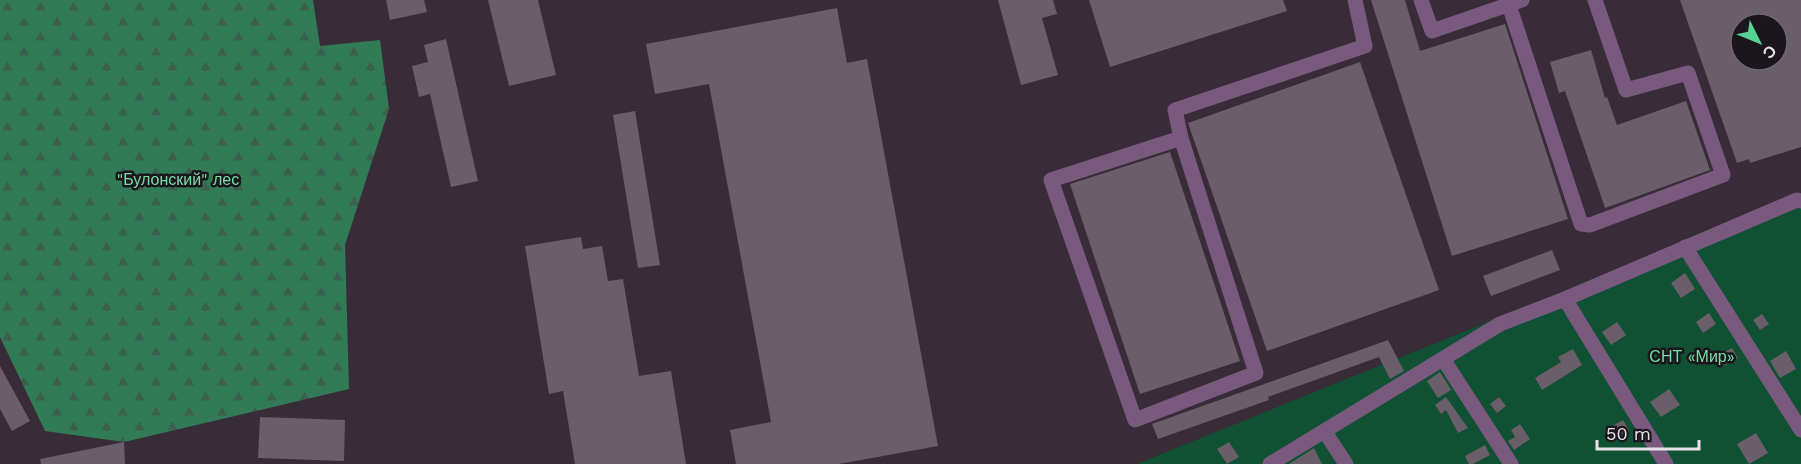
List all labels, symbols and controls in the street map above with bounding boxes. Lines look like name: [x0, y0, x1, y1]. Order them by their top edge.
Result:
north arrow: [1729, 12, 1789, 72]
text: С: [1758, 41, 1780, 63]
park label: "Булонский" лес: [117, 170, 239, 189]
park label: СНТ «Мир»: [1649, 347, 1735, 366]
scale bar: [1597, 413, 1699, 451]
text: 50 m: [1606, 423, 1651, 444]

